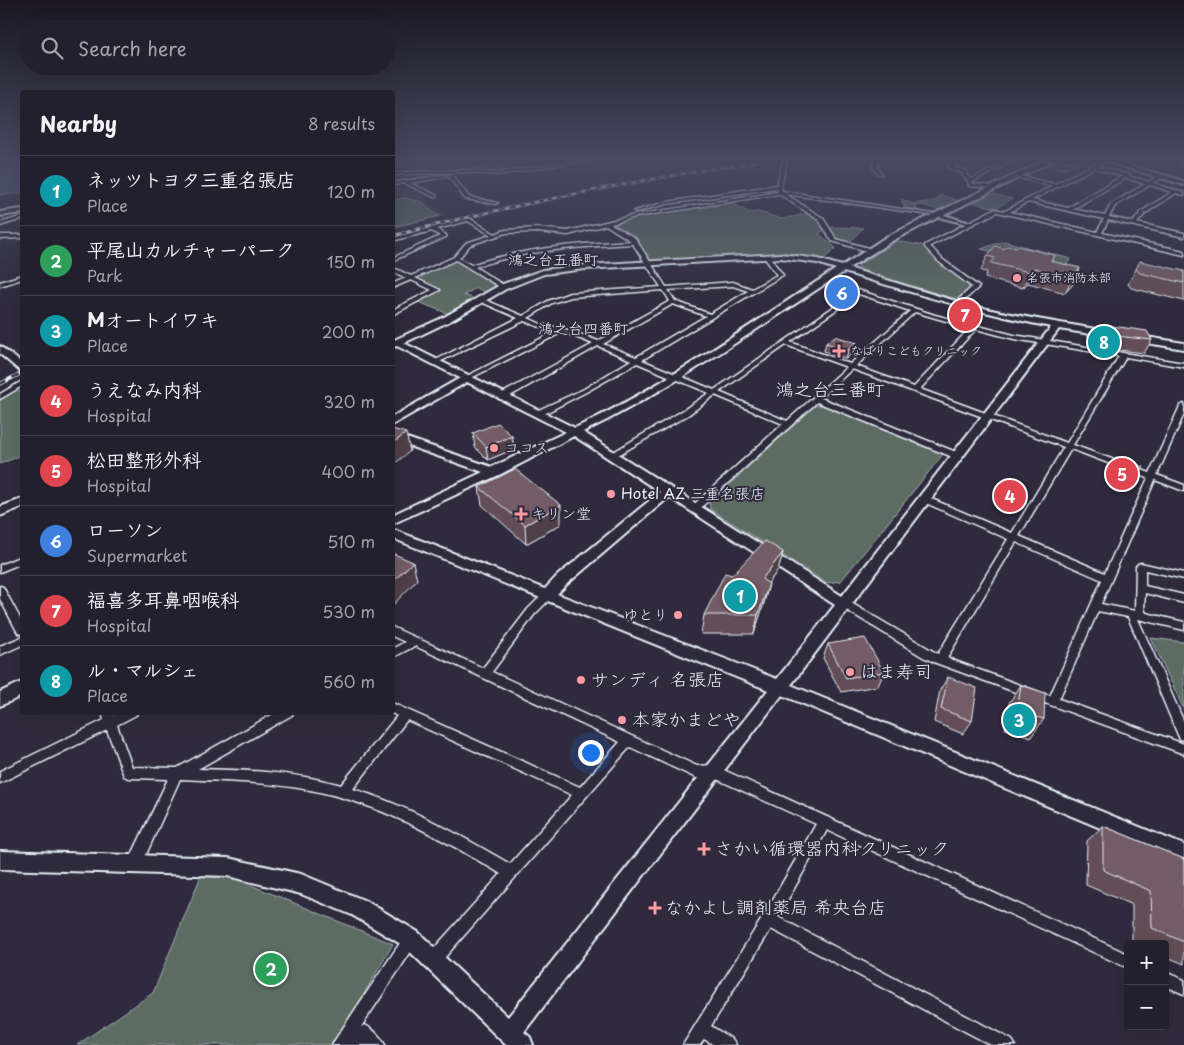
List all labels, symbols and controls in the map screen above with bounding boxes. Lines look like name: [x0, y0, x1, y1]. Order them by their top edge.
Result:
search box: [20, 20, 395, 75]
icon: search: [38, 34, 66, 62]
text: Search here: [78, 34, 187, 62]
text: Nearby: [40, 107, 117, 139]
text: 8 results: [308, 111, 375, 135]
text: ネッツトヨタ三重名張店: [87, 165, 295, 193]
text: 1: [52, 179, 60, 203]
text: 120 m: [328, 179, 375, 203]
text: Place: [87, 193, 128, 217]
text: 平尾山カルチャーパーク: [87, 235, 295, 263]
district label: 鴻之台五番町: [508, 247, 599, 270]
text: 2: [50, 249, 62, 273]
text: 150 m: [327, 249, 375, 273]
text: Park: [87, 263, 123, 287]
place label: 名張市消防本部: [1027, 268, 1111, 286]
marker: 名張市消防本部: [1011, 272, 1023, 284]
pin: 6: [826, 274, 858, 312]
pin: 7: [949, 296, 981, 334]
text: Mオートイワキ: [87, 305, 219, 333]
district label: 鴻之台四番町: [538, 316, 629, 339]
text: 3: [51, 319, 61, 343]
text: 200 m: [322, 319, 375, 343]
pin: 8: [1088, 323, 1120, 361]
text: Place: [87, 333, 128, 357]
place label: なばりこどもクリニック: [850, 341, 982, 359]
marker: なばりこどもクリニック: [832, 344, 846, 358]
text: うえなみ内科: [87, 375, 201, 403]
district label: 鴻之台三番町: [776, 375, 884, 402]
text: 4: [51, 389, 61, 413]
text: 320 m: [324, 389, 375, 413]
text: Hospital: [87, 403, 151, 427]
place label: ココス: [504, 435, 549, 458]
marker: ココス: [488, 442, 500, 454]
text: 松田整形外科: [87, 445, 201, 473]
pin: 5: [1106, 455, 1138, 493]
text: 5: [51, 459, 61, 483]
text: 400 m: [322, 459, 375, 483]
text: Hospital: [87, 473, 151, 497]
pin: 4: [994, 477, 1026, 515]
place label: Hotel AZ 三重名張店: [621, 481, 765, 504]
marker: Hotel AZ 三重名張店: [605, 488, 617, 500]
place label: キリン堂: [531, 501, 591, 524]
marker: キリン堂: [515, 508, 527, 520]
text: ローソン: [87, 515, 163, 543]
text: 6: [50, 529, 62, 553]
text: 510 m: [327, 529, 375, 553]
text: Supermarket: [87, 543, 187, 567]
pin: 1: [724, 577, 756, 615]
text: 福喜多耳鼻咽喉科: [87, 585, 239, 613]
text: 7: [51, 599, 61, 623]
text: 530 m: [322, 599, 375, 623]
place label: ゆとり: [623, 602, 668, 625]
marker: ゆとり: [672, 609, 684, 621]
text: Hospital: [87, 613, 151, 637]
text: ル・マルシェ: [87, 655, 199, 683]
place label: はま寿司: [860, 657, 932, 684]
place label: サンディ 名張店: [591, 665, 724, 692]
marker: はま寿司: [844, 666, 856, 678]
text: 8: [51, 669, 61, 693]
text: 560 m: [323, 669, 375, 693]
marker: サンディ 名張店: [575, 674, 587, 686]
text: Place: [87, 683, 128, 707]
pin: 3: [1003, 701, 1035, 739]
place label: 本家かまどや: [632, 705, 741, 732]
marker: 本家かまどや: [616, 714, 628, 726]
your location: [578, 740, 604, 766]
place label: さかい循環器内科クリニック: [715, 834, 949, 861]
marker: さかい循環器内科クリニック: [697, 842, 711, 856]
place label: なかよし調剤薬局 希央台店: [665, 893, 886, 920]
marker: なかよし調剤薬局 希央台店: [649, 902, 661, 914]
map controls: [1124, 940, 1169, 1030]
button: +: [1124, 940, 1169, 985]
pin: 2: [255, 950, 287, 988]
button: −: [1124, 985, 1169, 1030]

